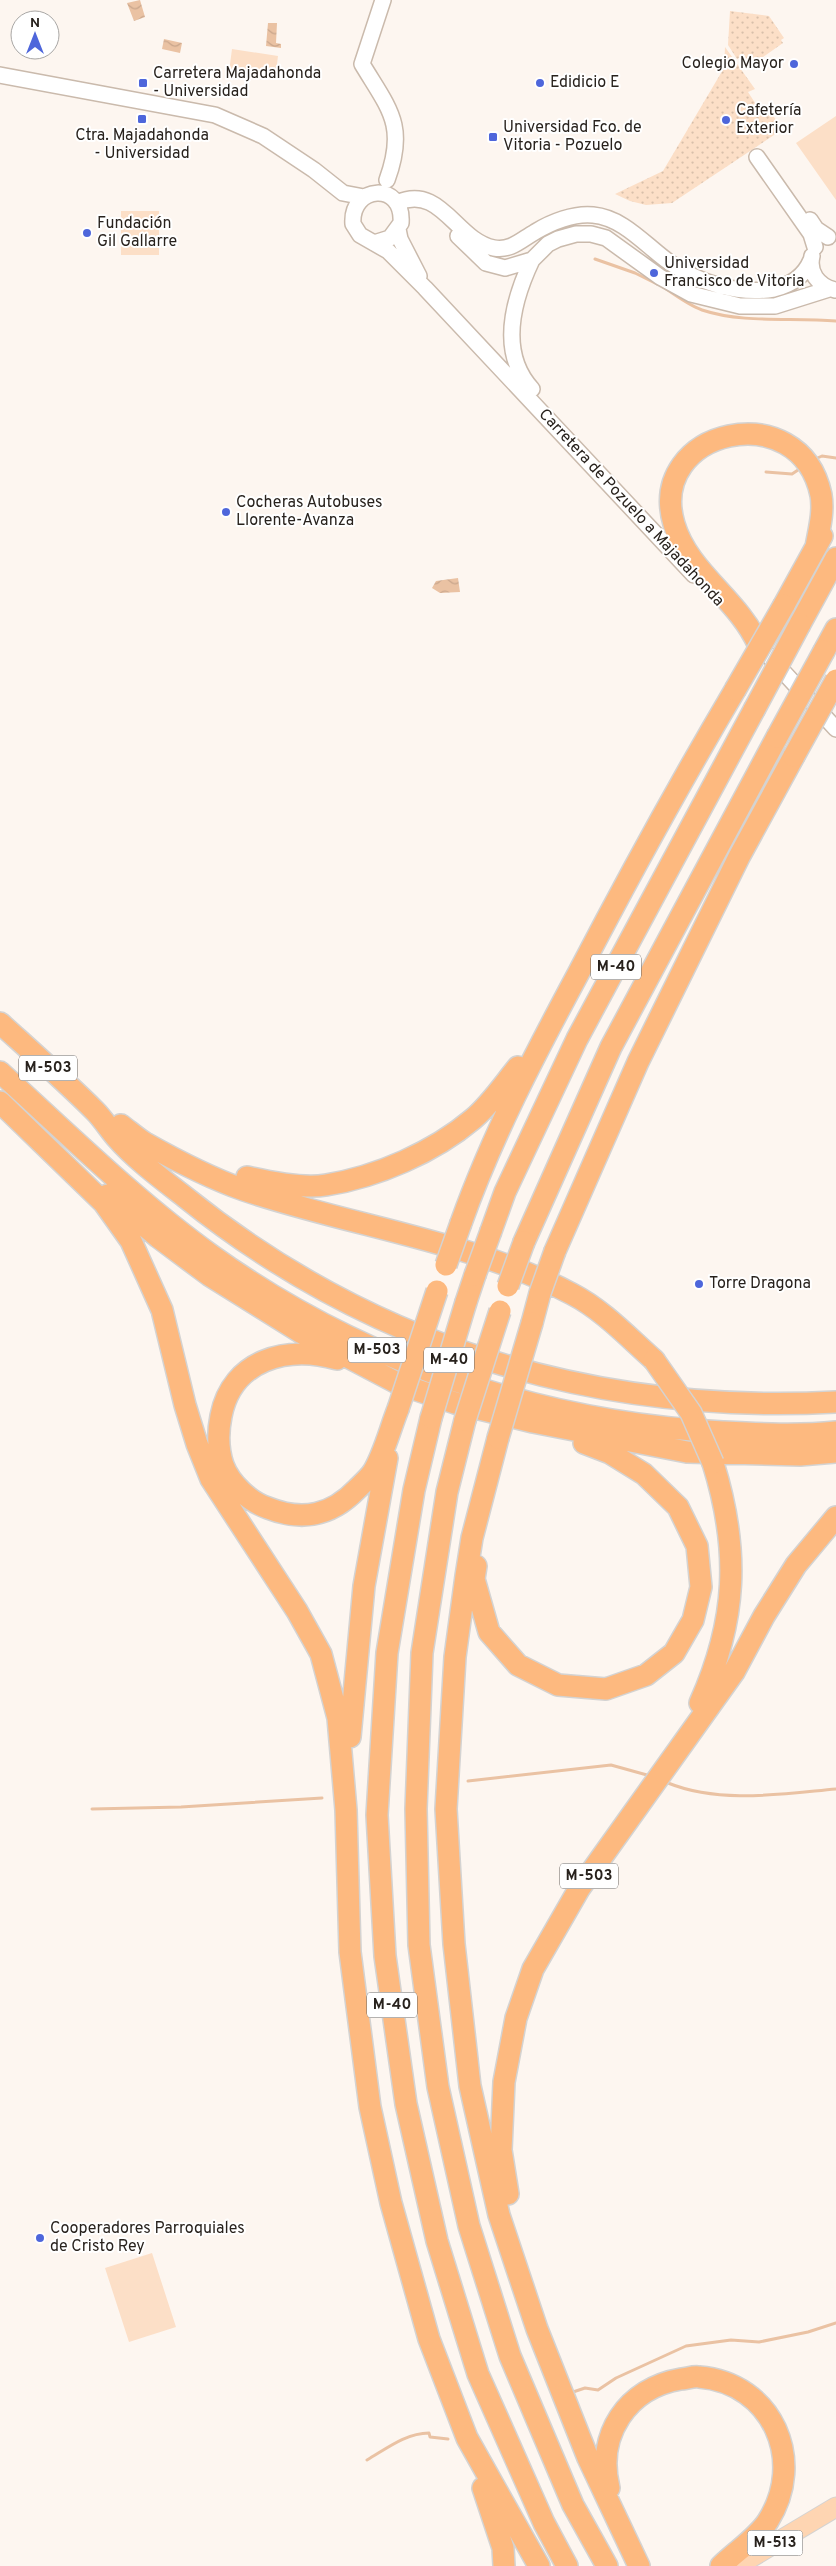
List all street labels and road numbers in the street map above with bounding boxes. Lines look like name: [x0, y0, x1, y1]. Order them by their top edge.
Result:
street label: Carretera de Pozuelo a Majadahonda: [534, 405, 728, 611]
road number: M-40: [591, 954, 641, 980]
road number: M-503: [19, 1056, 77, 1080]
road number: M-503: [348, 1338, 406, 1362]
road number: M-40: [424, 1348, 474, 1372]
road number: M-503: [560, 1864, 618, 1888]
road number: M-40: [367, 1992, 417, 2018]
road number: M-513: [748, 2530, 802, 2556]

